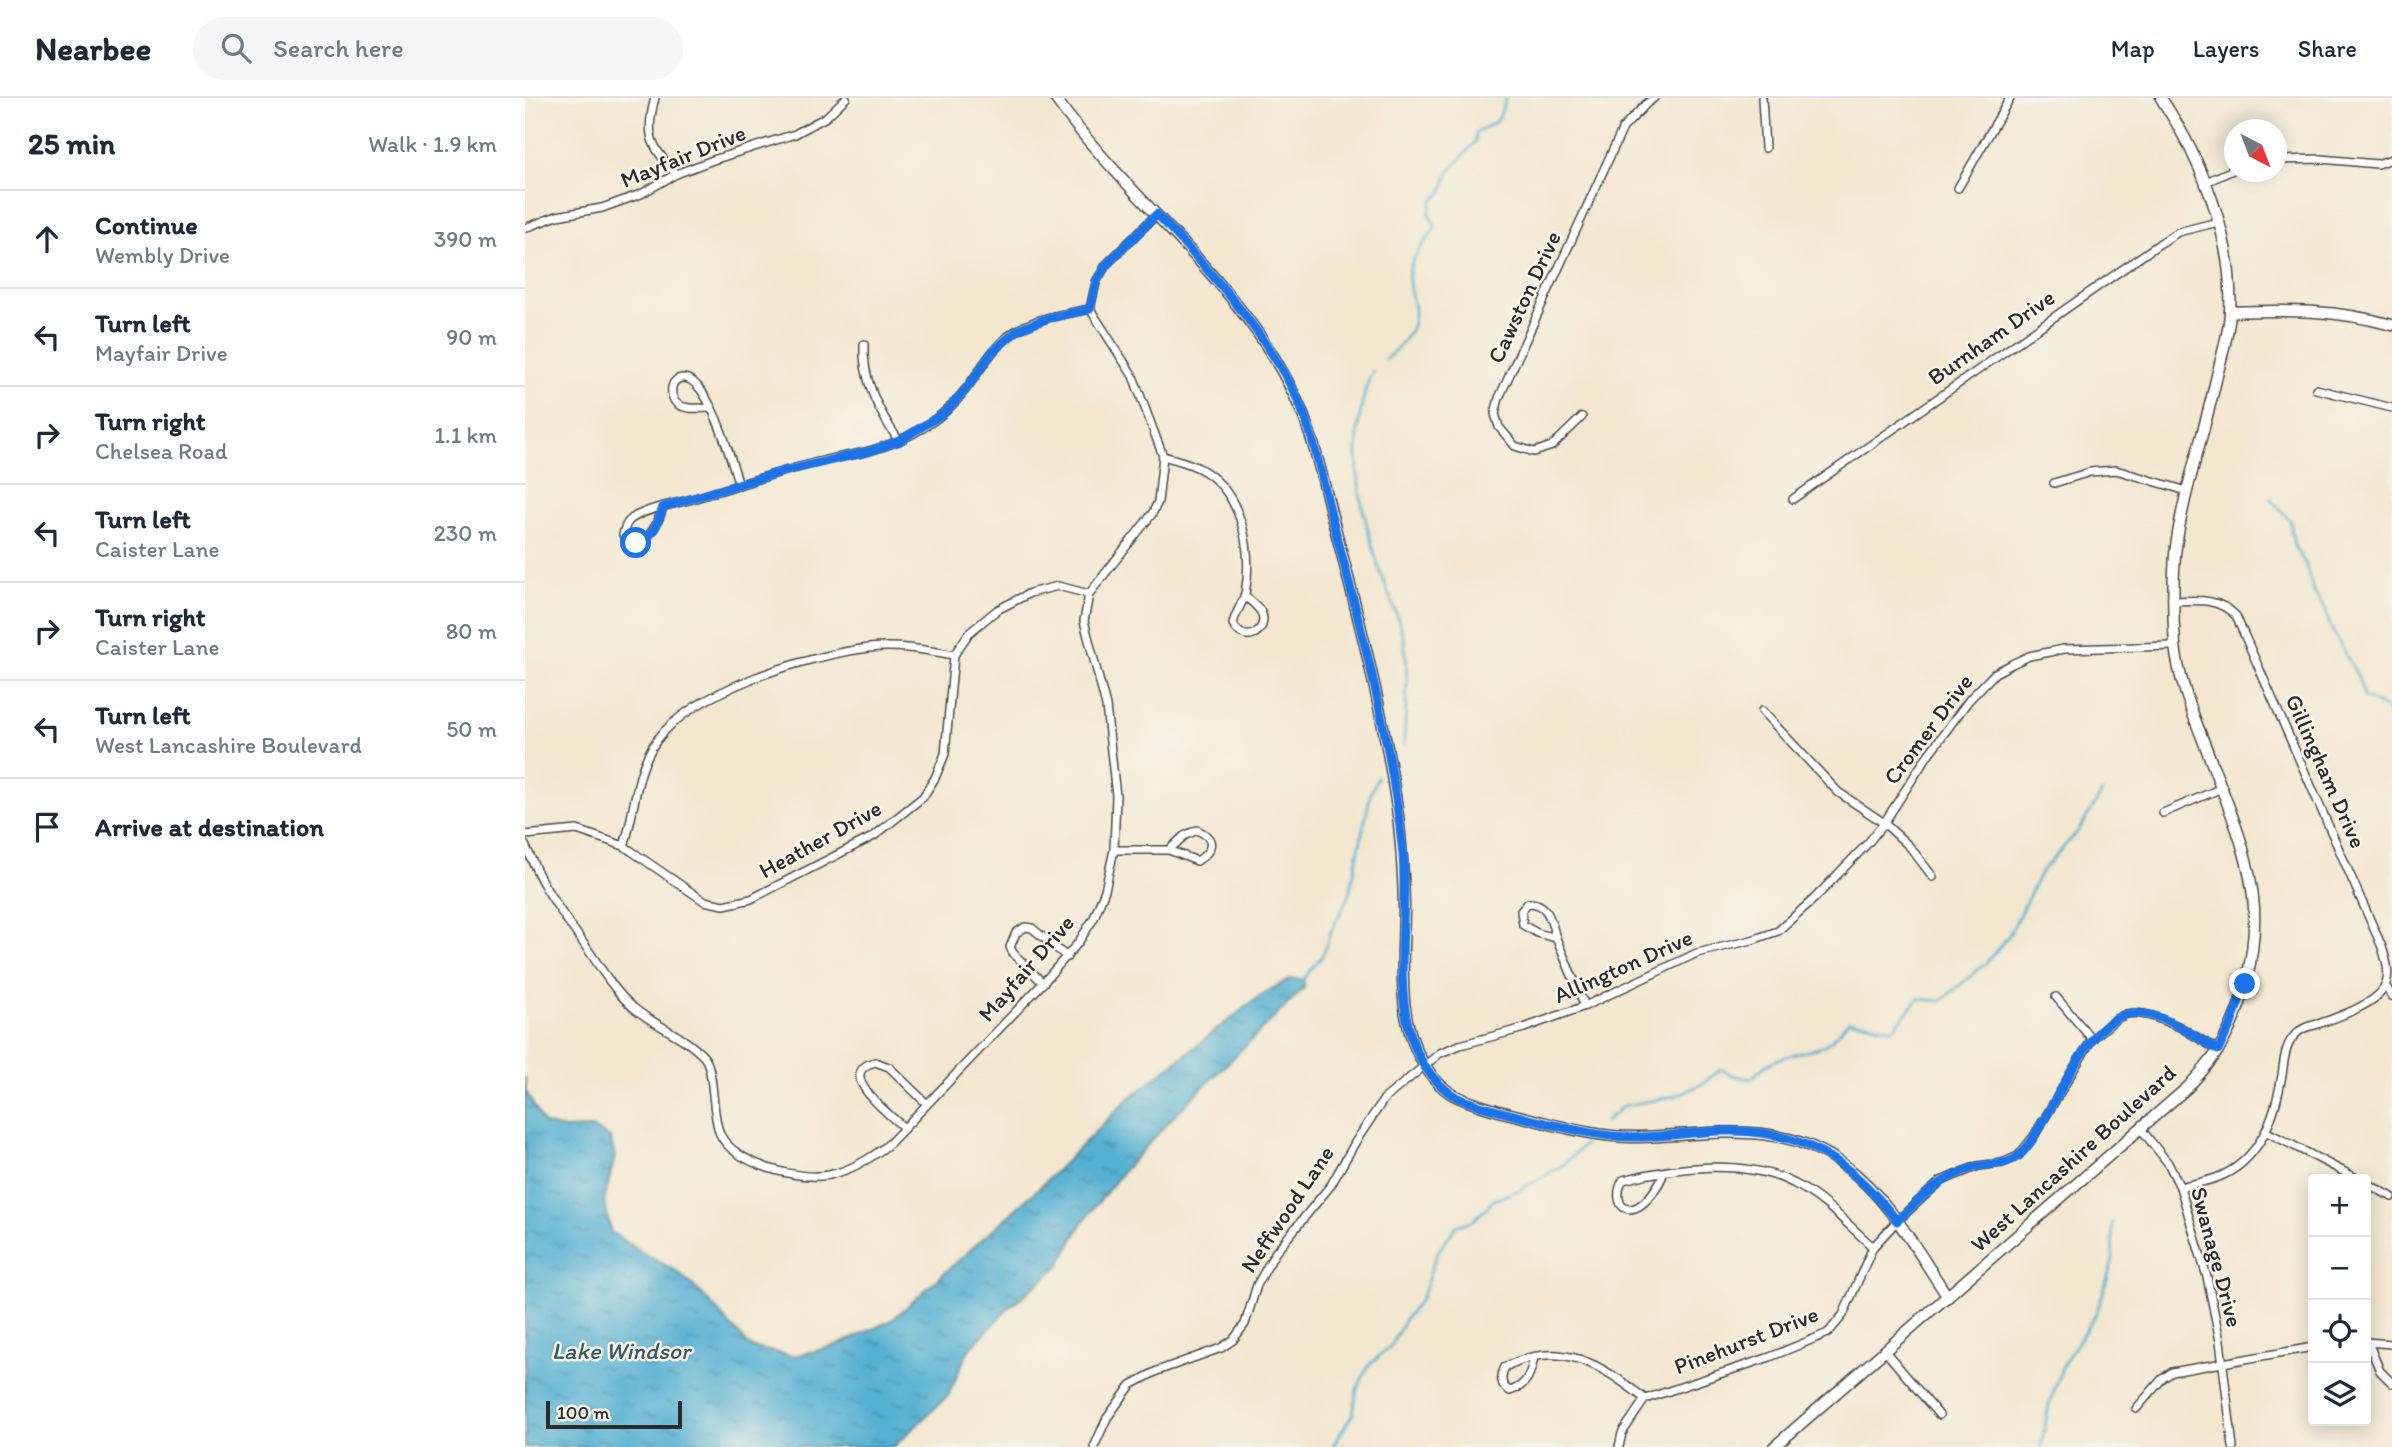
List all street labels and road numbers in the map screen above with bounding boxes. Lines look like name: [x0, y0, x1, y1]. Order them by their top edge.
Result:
street label: Mayfair Drive: [616, 118, 750, 194]
street label: Cawston Drive: [1481, 226, 1567, 368]
street label: Burnham Drive: [1922, 283, 2060, 391]
street label: Cromer Drive: [1877, 668, 1979, 790]
street label: Gillingham Drive: [2280, 690, 2372, 852]
street label: Heather Drive: [754, 794, 886, 884]
street label: Mayfair Drive: [972, 909, 1080, 1027]
street label: Allington Drive: [1549, 923, 1697, 1009]
street label: West Lancashire Boulevard: [1964, 1058, 2182, 1258]
street label: Neffwood Lane: [1234, 1140, 1340, 1278]
street label: Swanage Drive: [2185, 1184, 2249, 1330]
street label: Pinehurst Drive: [1670, 1300, 1822, 1380]

